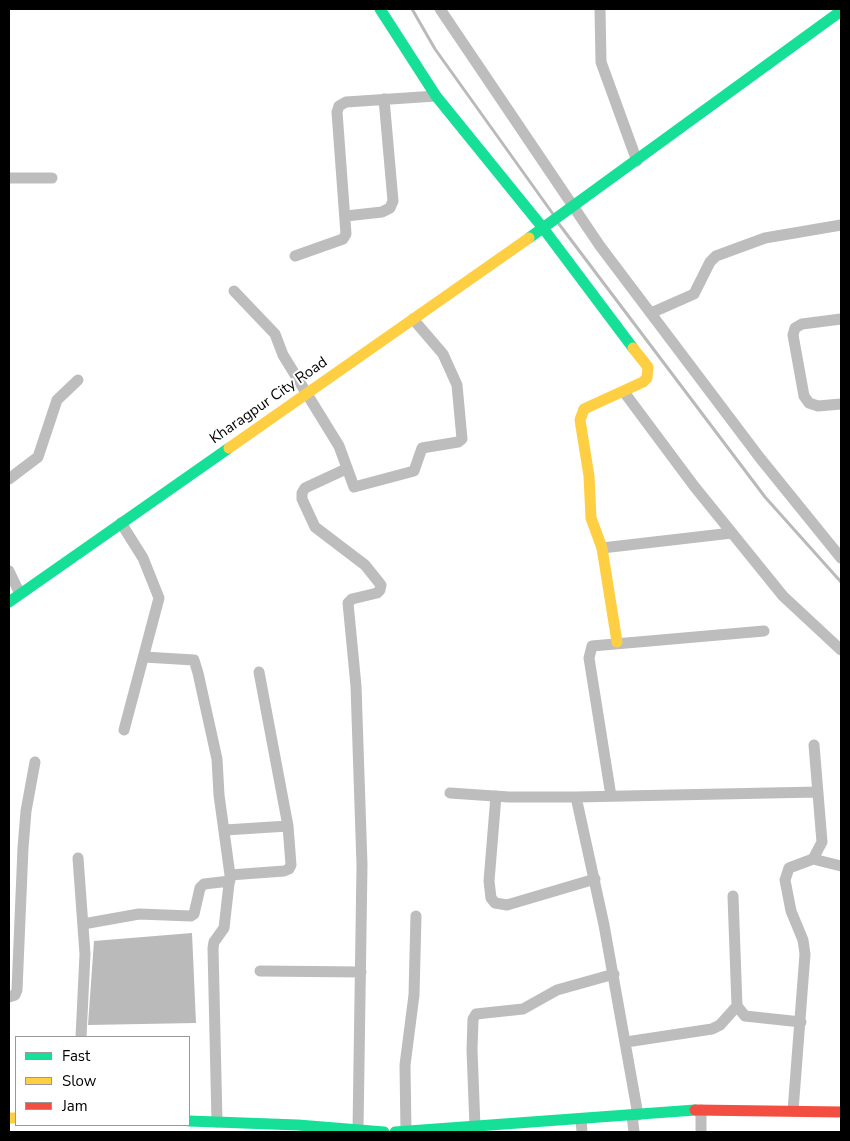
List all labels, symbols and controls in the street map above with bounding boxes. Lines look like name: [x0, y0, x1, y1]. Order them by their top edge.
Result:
street label: Kharagpur City Road: [207, 354, 331, 448]
legend: [15, 1036, 190, 1126]
text: Fast: [62, 1046, 90, 1066]
text: Slow: [62, 1071, 96, 1091]
text: Jam: [62, 1096, 88, 1116]

